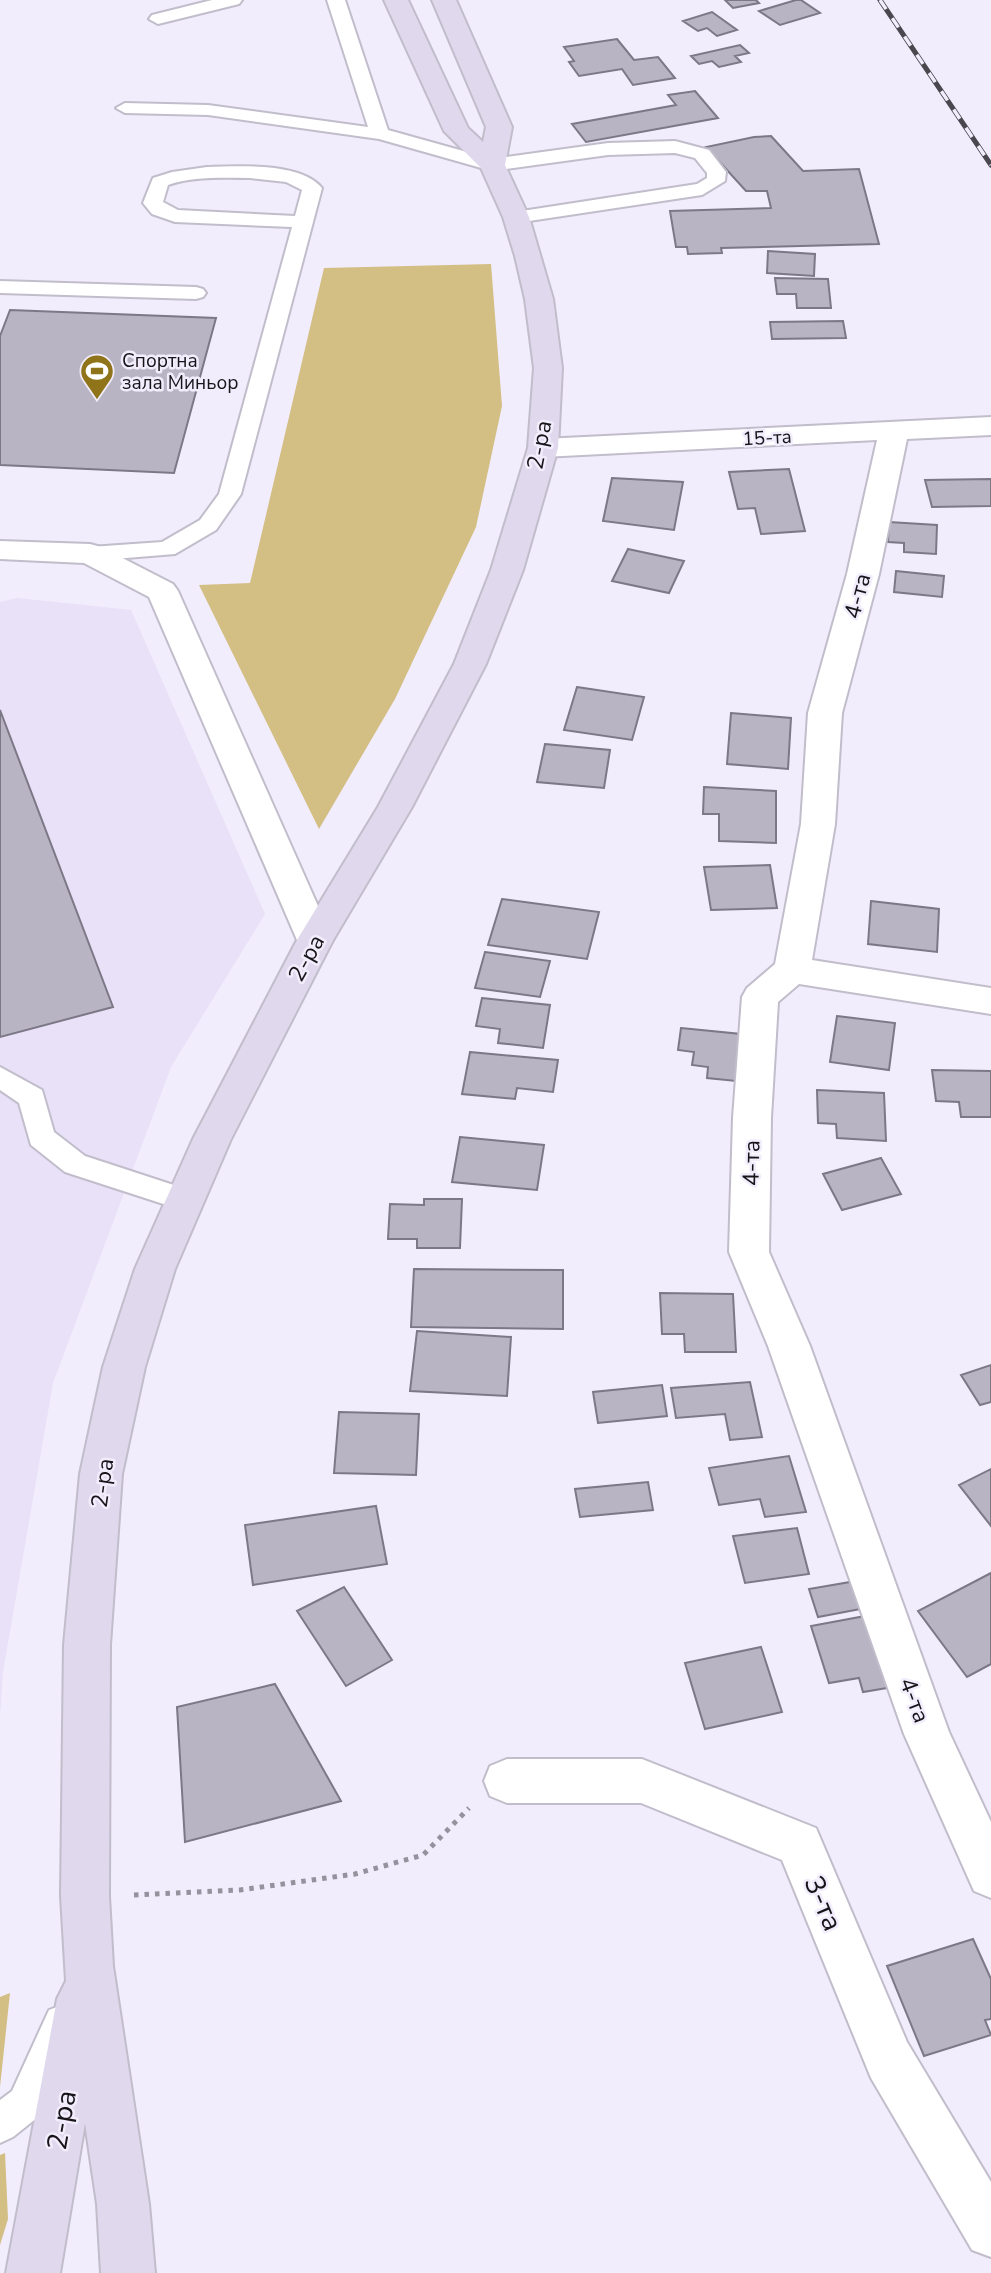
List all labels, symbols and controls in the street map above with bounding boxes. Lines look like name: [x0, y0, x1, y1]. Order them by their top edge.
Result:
place label: Спортна зала Миньор: [122, 348, 238, 396]
sports icon: Спортна зала Миньор: [78, 352, 116, 401]
street label: 2-ра: [520, 418, 559, 472]
street label: 15-та: [742, 424, 792, 452]
street label: 4-та: [837, 570, 878, 622]
street label: 2-ра: [281, 929, 332, 987]
street label: 4-та: [736, 1140, 767, 1186]
street label: 2-ра: [84, 1456, 121, 1510]
street label: 4-та: [892, 1673, 937, 1727]
street label: 3-та: [795, 1870, 852, 1937]
street label: 2-ра: [38, 2087, 86, 2153]

